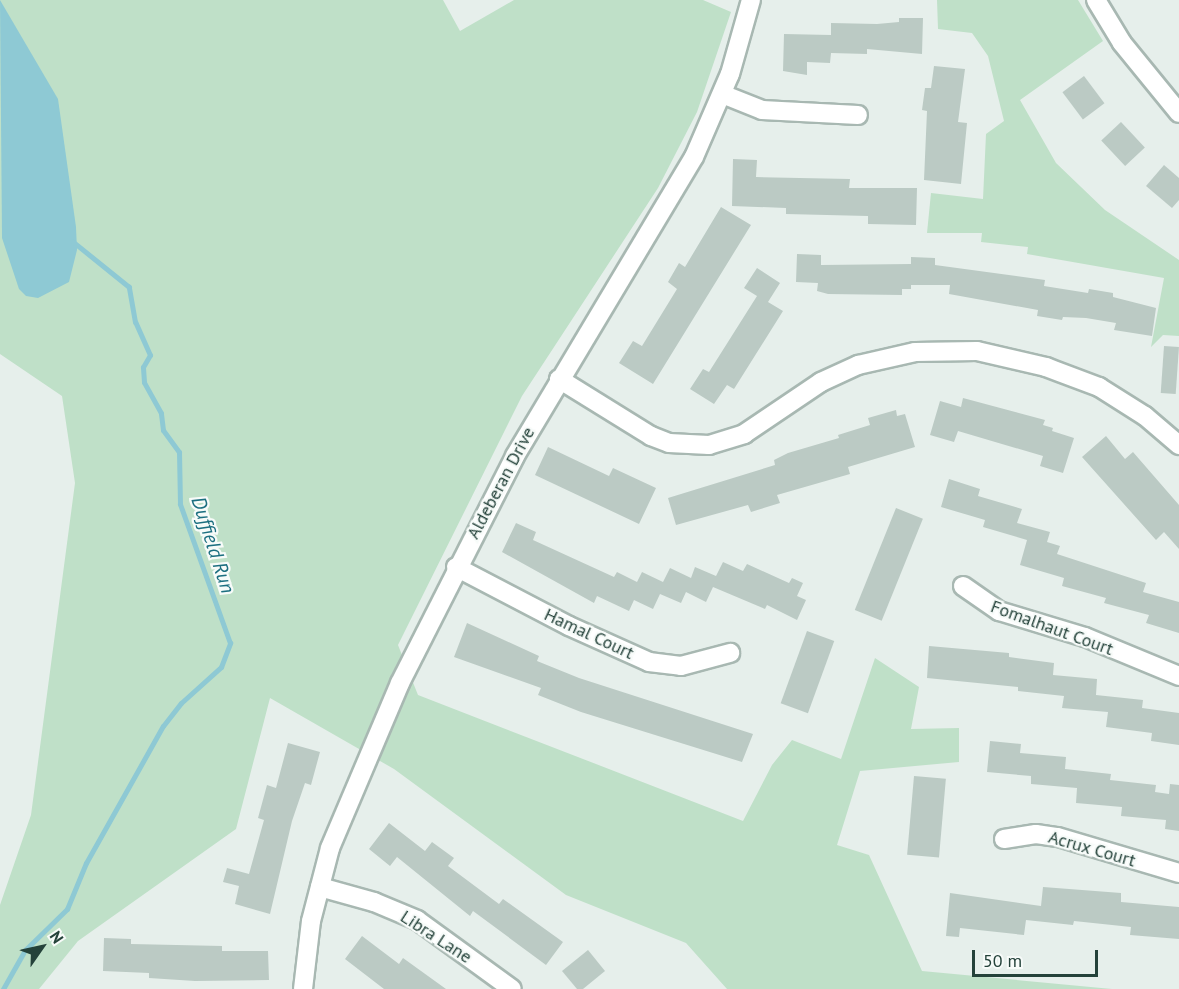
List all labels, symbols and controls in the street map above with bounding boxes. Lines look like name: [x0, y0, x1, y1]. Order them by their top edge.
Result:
street label: Aldeberan Drive: [462, 423, 540, 543]
water label: Duffield Run: [186, 494, 240, 596]
street label: Fomalhaut Court: [988, 596, 1116, 660]
street label: Hamal Court: [541, 604, 637, 664]
street label: Acrux Court: [1046, 826, 1138, 872]
street label: Libra Lane: [396, 906, 476, 968]
north arrow: [12, 917, 72, 977]
text: N: [46, 927, 68, 947]
scale bar: [975, 938, 1101, 976]
text: 50 m: [983, 949, 1022, 972]

